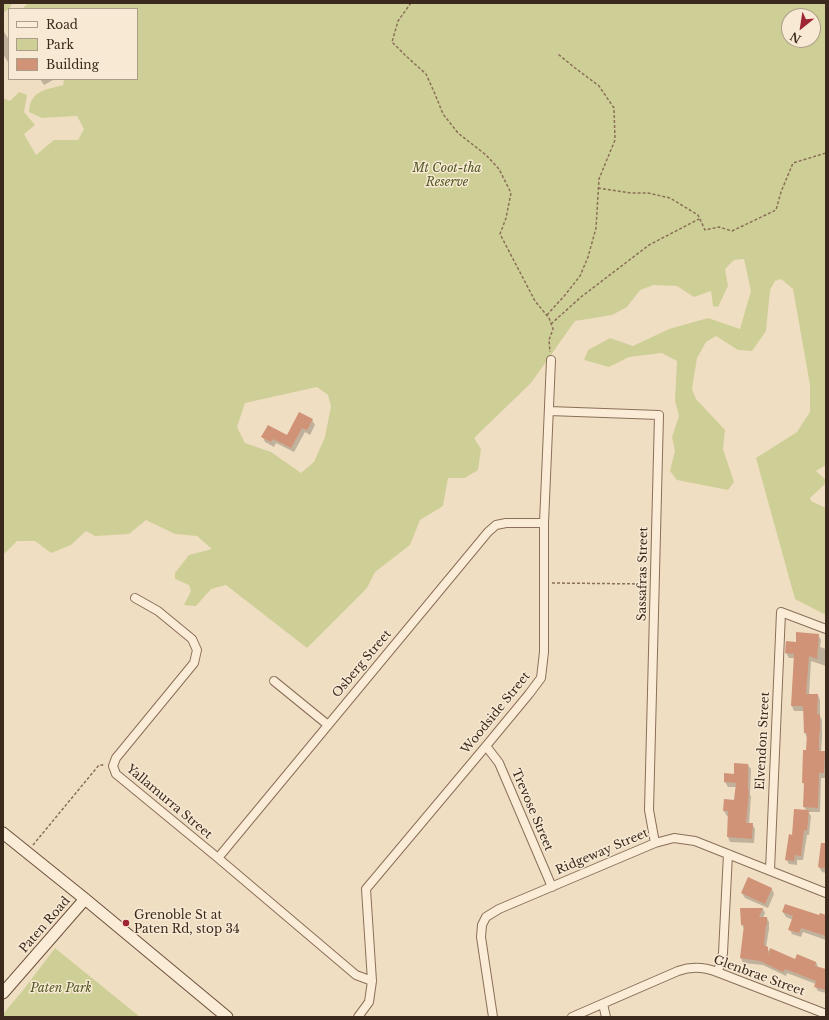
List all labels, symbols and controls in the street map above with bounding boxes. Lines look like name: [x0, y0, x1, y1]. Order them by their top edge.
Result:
legend: [8, 8, 138, 80]
north arrow: [781, 8, 821, 48]
text: Road: [46, 17, 78, 32]
text: N: [788, 29, 803, 46]
text: Park: [46, 37, 74, 52]
text: Building: [46, 57, 99, 72]
park label: Mt Coot-tha Reserve: [413, 162, 481, 190]
street label: Sassafras Street: [635, 527, 651, 621]
street label: Osberg Street: [330, 627, 394, 701]
street label: Woodside Street: [459, 669, 533, 757]
street label: Elvendon Street: [753, 691, 773, 791]
street label: Yallamurra Street: [123, 762, 215, 842]
street label: Trevose Street: [508, 767, 556, 853]
street label: Ridgeway Street: [554, 826, 650, 878]
street label: Paten Road: [17, 894, 73, 956]
place label: Grenoble St at Paten Rd, stop 34: [134, 909, 240, 937]
marker: Grenoble St at Paten Rd, stop 34: [121, 918, 131, 928]
street label: Glenbrae Street: [711, 953, 807, 999]
park label: Paten Park: [30, 982, 92, 996]

